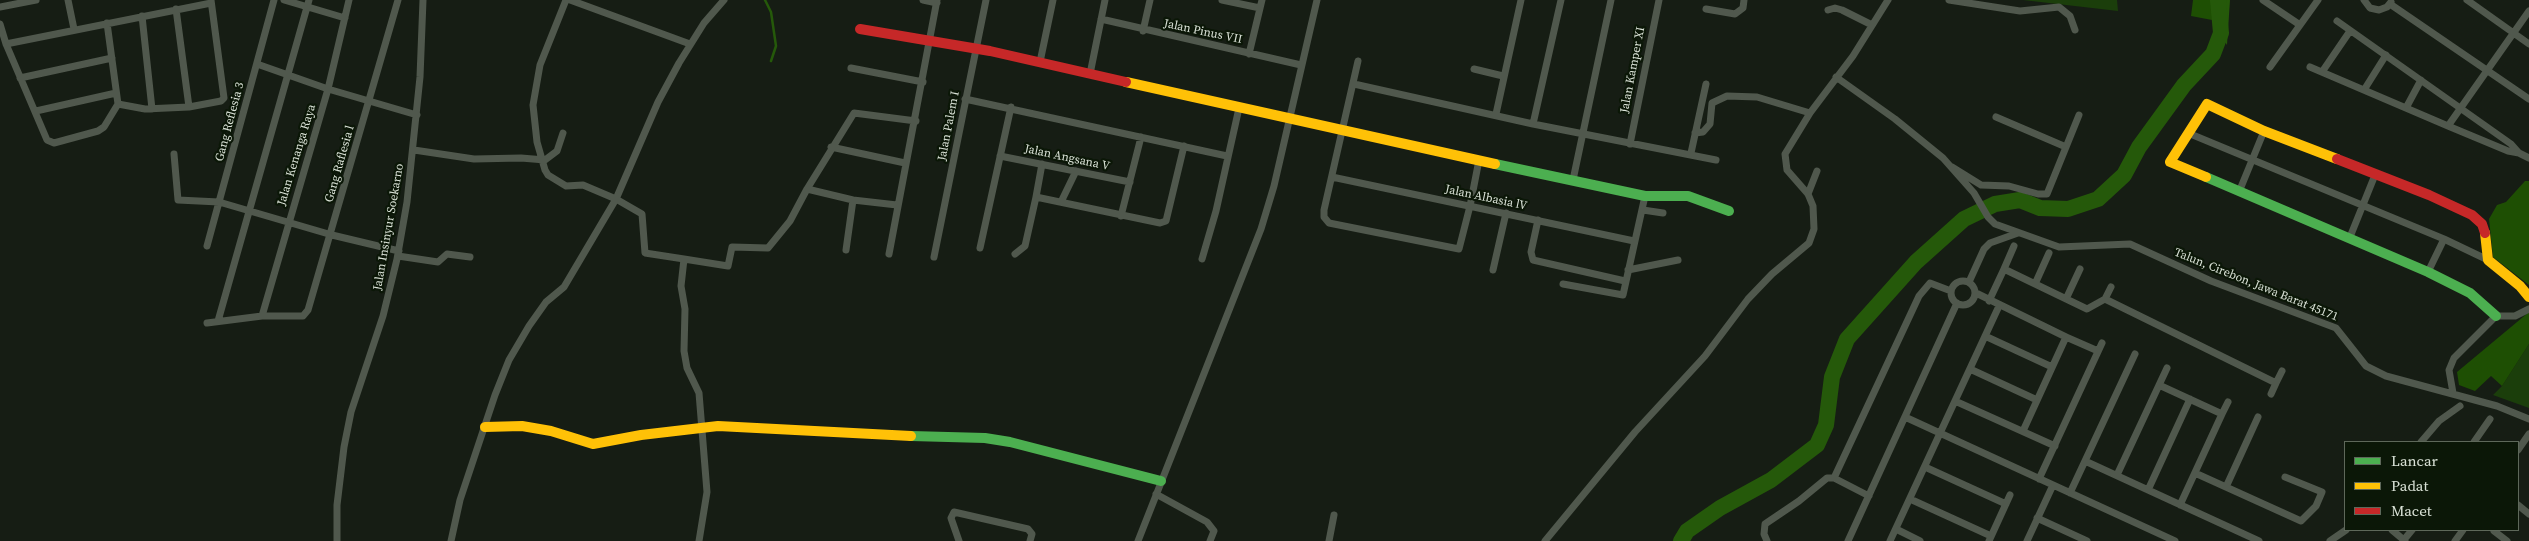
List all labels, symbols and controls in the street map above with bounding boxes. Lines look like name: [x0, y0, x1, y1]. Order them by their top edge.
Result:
street label: Jalan Pinus VII: [1162, 17, 1244, 47]
street label: Jalan Kamper XI: [1618, 26, 1648, 114]
street label: Gang Reflesia 3: [213, 81, 247, 163]
street label: Jalan Palem I: [935, 90, 963, 162]
street label: Jalan Kenanga Raya: [275, 103, 319, 207]
street label: Gang Raflesia l: [322, 124, 358, 204]
street label: Jalan Angsana V: [1023, 142, 1111, 174]
street label: Jalan Insinyur Soekarno: [371, 162, 407, 292]
street label: Jalan Albasia lV: [1444, 182, 1528, 214]
street label: Talun, Cirebon, Jawa Barat 45171: [2172, 245, 2340, 325]
legend: [2344, 441, 2519, 531]
text: Lancar: [2391, 450, 2438, 471]
text: Padat: [2391, 475, 2428, 496]
text: Macet: [2391, 500, 2432, 521]

